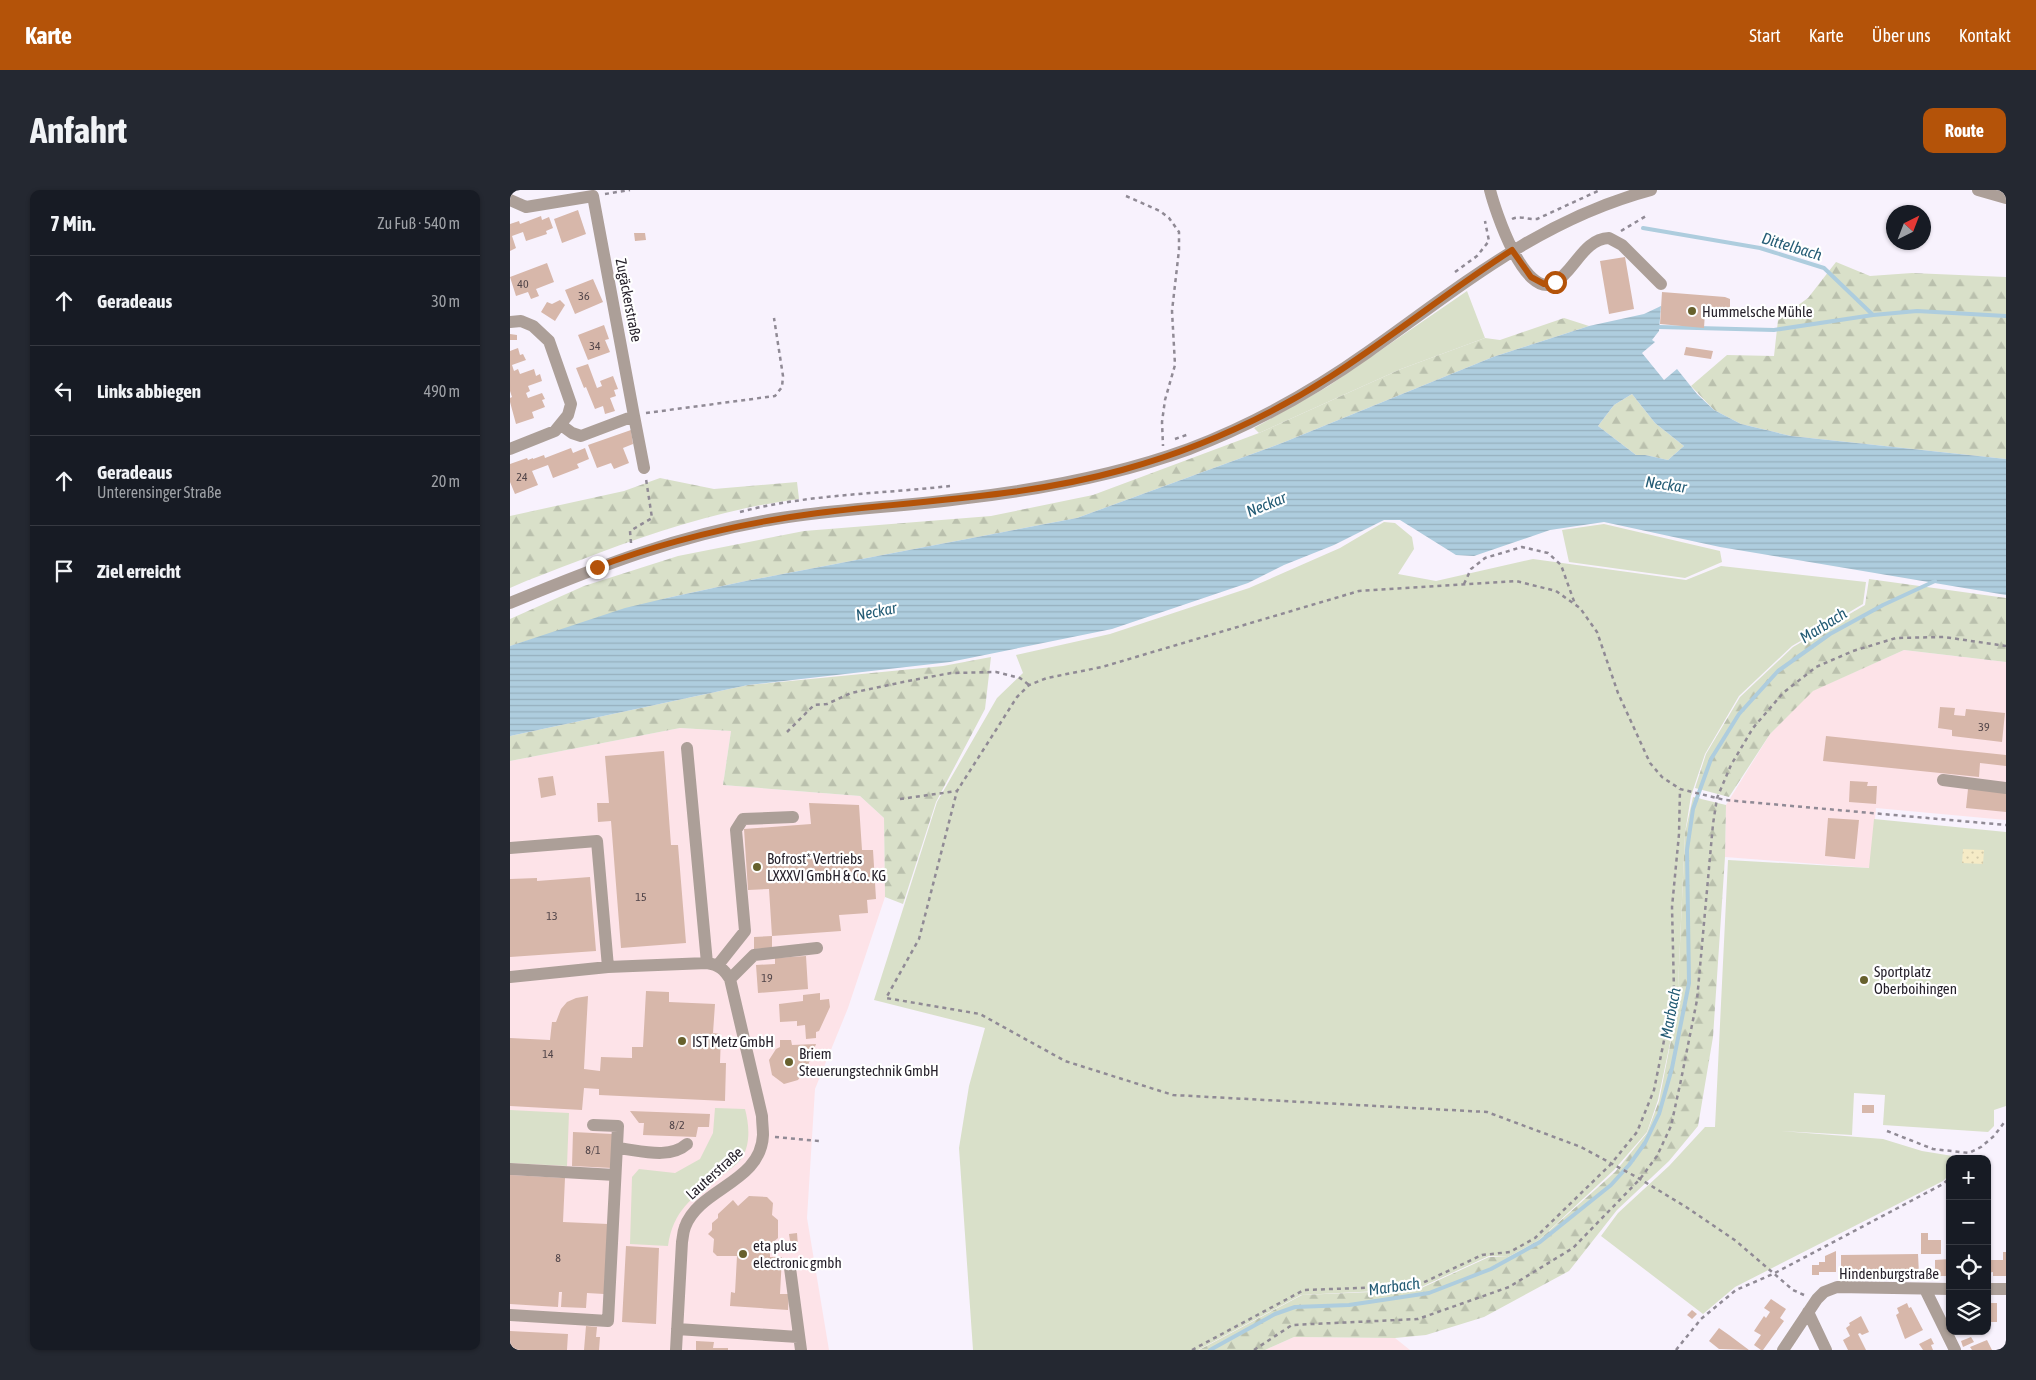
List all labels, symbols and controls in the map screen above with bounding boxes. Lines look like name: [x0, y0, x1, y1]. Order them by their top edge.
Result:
text: Karte: [25, 22, 72, 49]
text: Start: [1749, 25, 1781, 46]
text: Karte: [1809, 25, 1844, 46]
text: Über uns: [1872, 25, 1931, 46]
text: Kontakt: [1959, 25, 2011, 46]
button: Route: [1923, 108, 2006, 153]
text: Anfahrt: [30, 110, 127, 150]
north arrow: [1886, 205, 1931, 250]
text: 7 Min.: [50, 211, 96, 235]
text: Zu Fuß · 540 m: [377, 214, 460, 232]
water label: Dittelbach: [1760, 228, 1824, 264]
street label: Zugäckerstraße: [613, 257, 645, 343]
route start: [1544, 271, 1567, 294]
house number: 40: [517, 277, 529, 291]
icon: ahead: [50, 287, 78, 315]
house number: 36: [578, 289, 590, 303]
text: Geradeaus: [97, 290, 172, 312]
text: 30 m: [431, 292, 460, 310]
place label: Hummelsche Mühle: [1702, 303, 1813, 320]
marker: Hummelsche Mühle: [1686, 305, 1698, 317]
house number: 34: [589, 339, 601, 353]
icon: left: [50, 377, 78, 405]
text: Links abbiegen: [97, 380, 201, 402]
text: 490 m: [424, 382, 460, 400]
text: Geradeaus: [97, 461, 172, 483]
icon: ahead: [50, 467, 78, 495]
house number: 24: [516, 470, 528, 484]
text: 20 m: [431, 472, 460, 490]
water label: Neckar: [1644, 472, 1689, 496]
text: Unterensinger Straße: [97, 483, 221, 501]
water label: Neckar: [1244, 487, 1290, 520]
route end: [586, 556, 609, 579]
icon: arrive: [50, 557, 78, 585]
text: Ziel erreicht: [97, 560, 181, 582]
water label: Neckar: [854, 598, 899, 624]
water label: Marbach: [1796, 604, 1850, 646]
house number: 39: [1978, 720, 1990, 734]
place label: Bofrost* Vertriebs LXXXVI GmbH & Co. KG: [767, 850, 886, 884]
marker: Bofrost* Vertriebs LXXXVI GmbH & Co. KG: [751, 861, 763, 873]
house number: 15: [635, 890, 647, 904]
house number: 13: [546, 909, 558, 923]
place label: Sportplatz Oberboihingen: [1874, 963, 1957, 997]
house number: 19: [761, 971, 773, 985]
marker: Sportplatz Oberboihingen: [1858, 974, 1870, 986]
water label: Marbach: [1656, 986, 1684, 1040]
place label: IST Metz GmbH: [692, 1033, 774, 1050]
marker: IST Metz GmbH: [676, 1035, 688, 1047]
place label: Briem Steuerungstechnik GmbH: [799, 1045, 939, 1079]
house number: 14: [542, 1047, 554, 1061]
marker: Briem Steuerungstechnik GmbH: [783, 1056, 795, 1068]
house number: 8/2: [669, 1118, 685, 1132]
house number: 8/1: [585, 1143, 601, 1157]
street label: Lauterstraße: [682, 1143, 746, 1203]
map controls: [1946, 1155, 1991, 1335]
button: +: [1946, 1155, 1991, 1200]
button: −: [1946, 1200, 1991, 1245]
place label: eta plus electronic gmbh: [753, 1237, 842, 1271]
button: locate: [1946, 1245, 1991, 1290]
marker: eta plus electronic gmbh: [737, 1248, 749, 1260]
house number: 8: [555, 1251, 561, 1265]
street label: Hindenburgstraße: [1839, 1265, 1939, 1282]
water label: Marbach: [1367, 1273, 1421, 1299]
button: layers: [1946, 1290, 1991, 1335]

